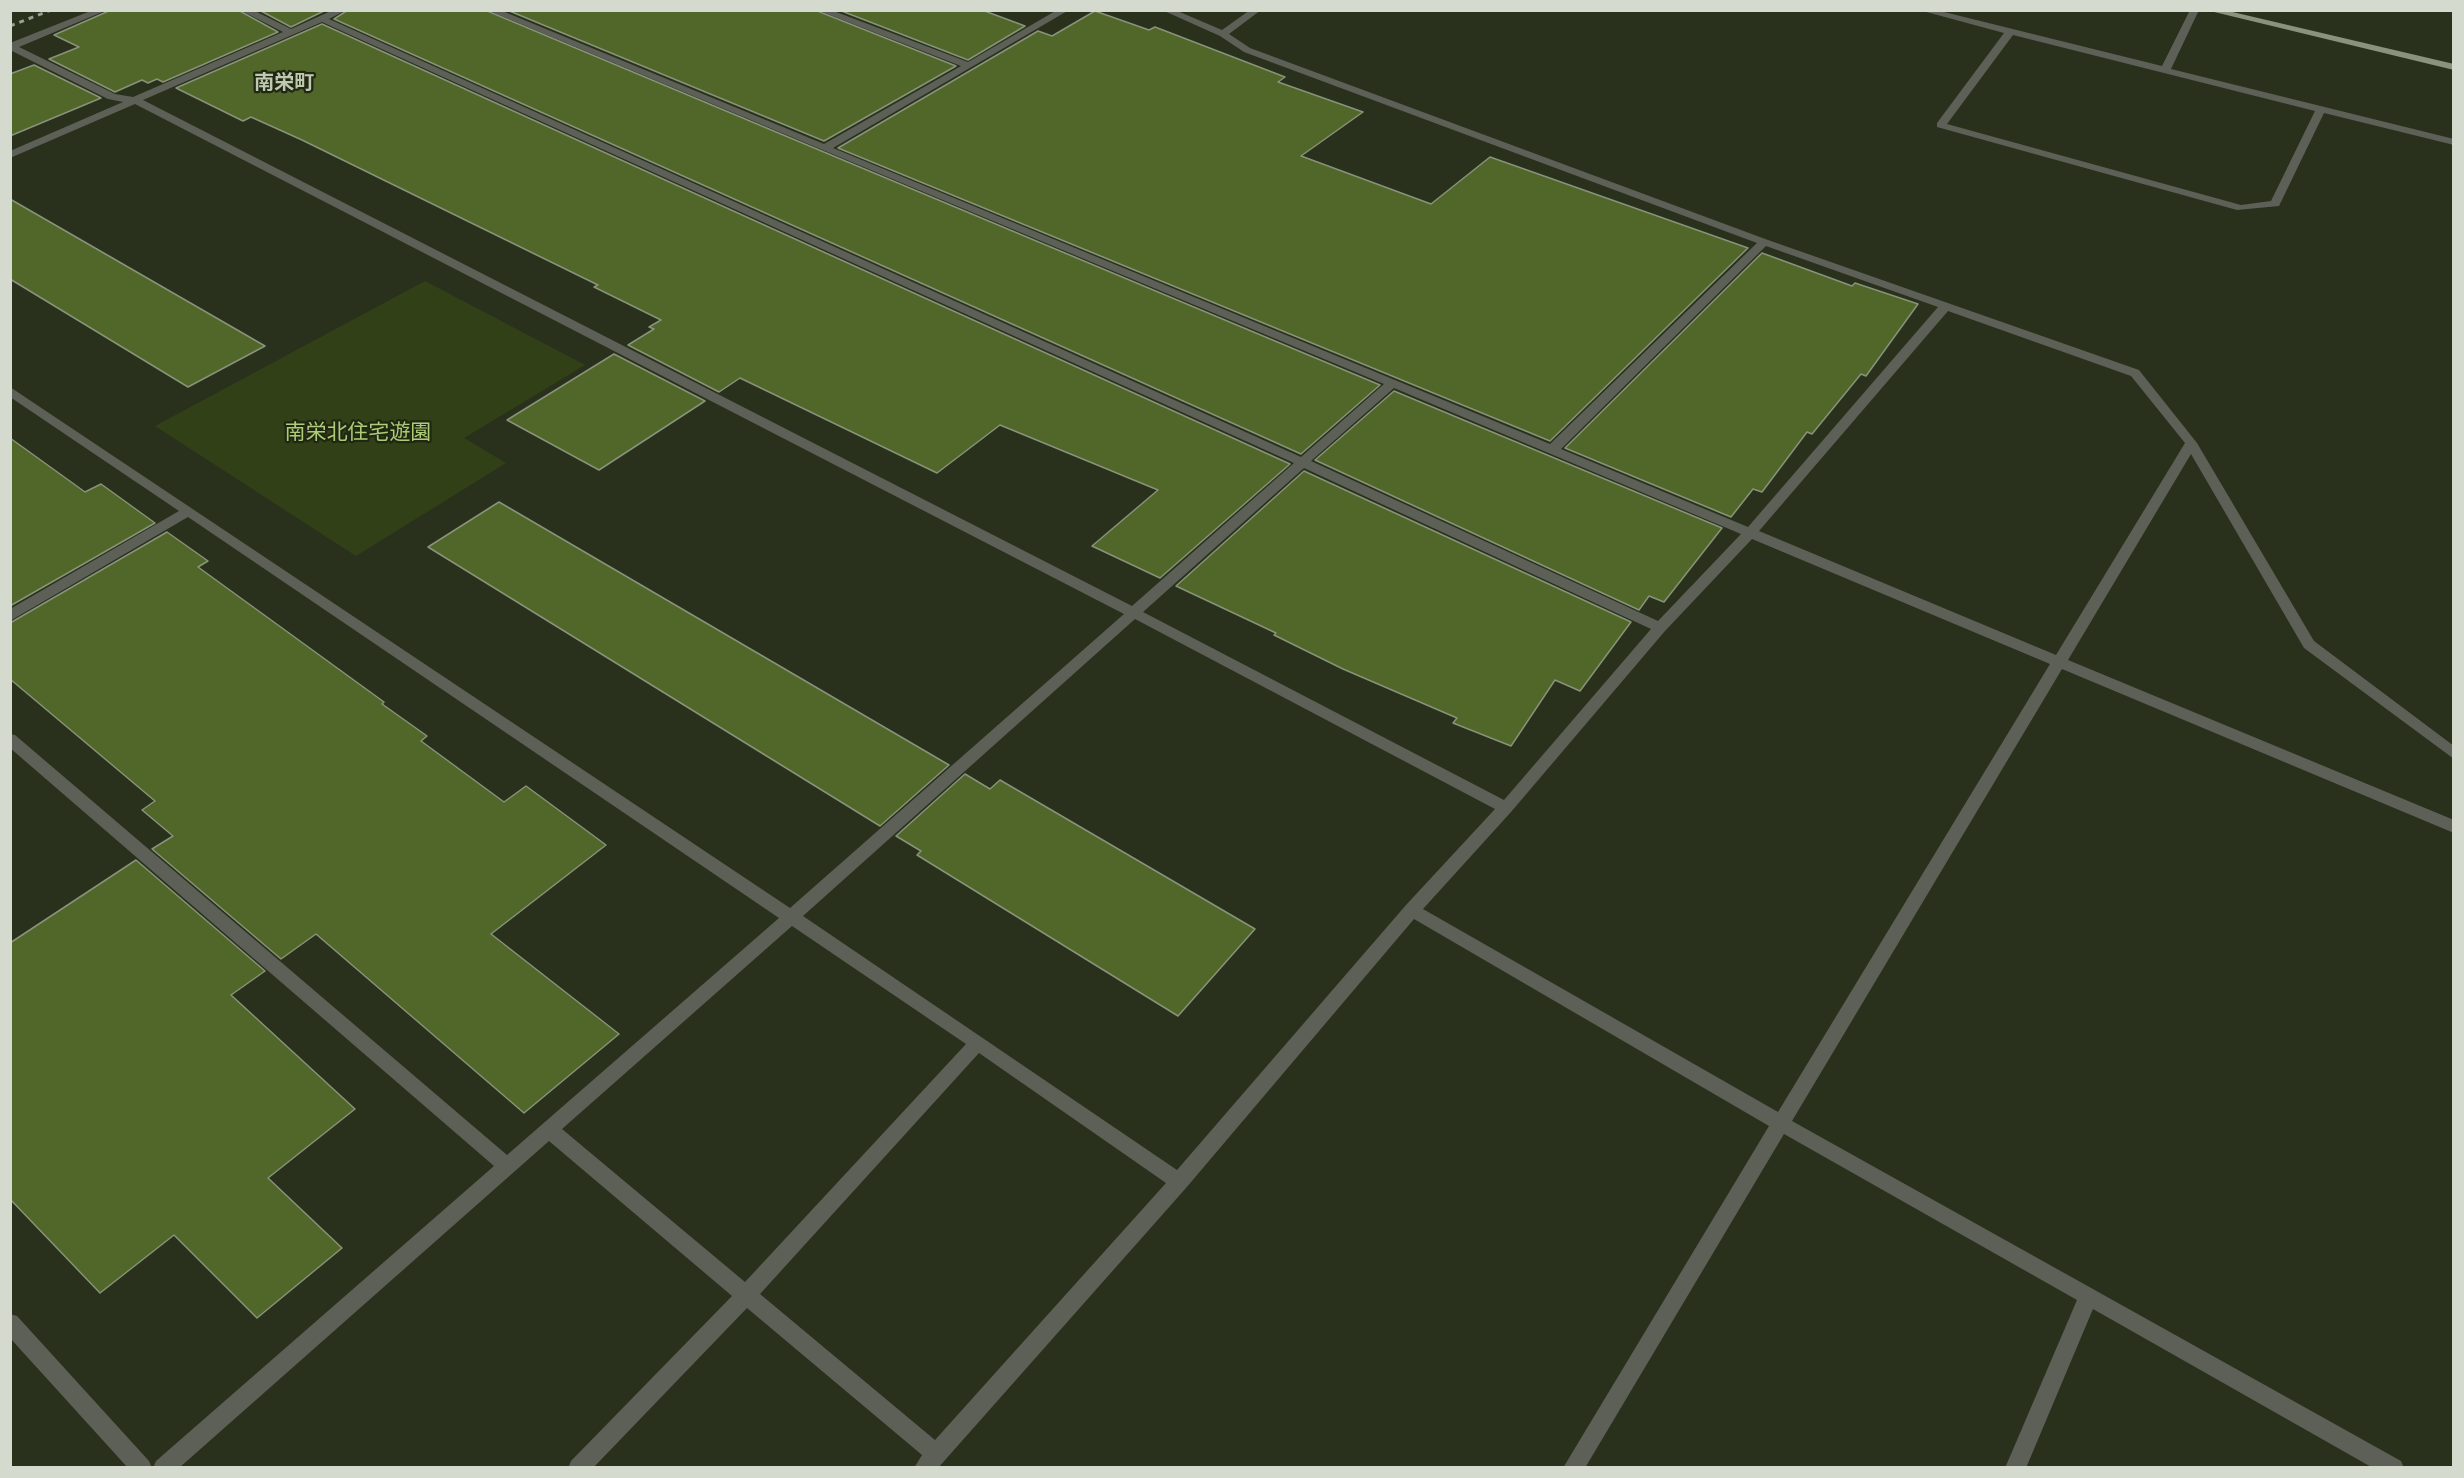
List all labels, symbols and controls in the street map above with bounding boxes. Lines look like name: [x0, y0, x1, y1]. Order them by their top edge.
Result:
district label: 南栄町: [254, 72, 314, 96]
park label: 南栄北住宅遊園: [285, 421, 431, 447]

